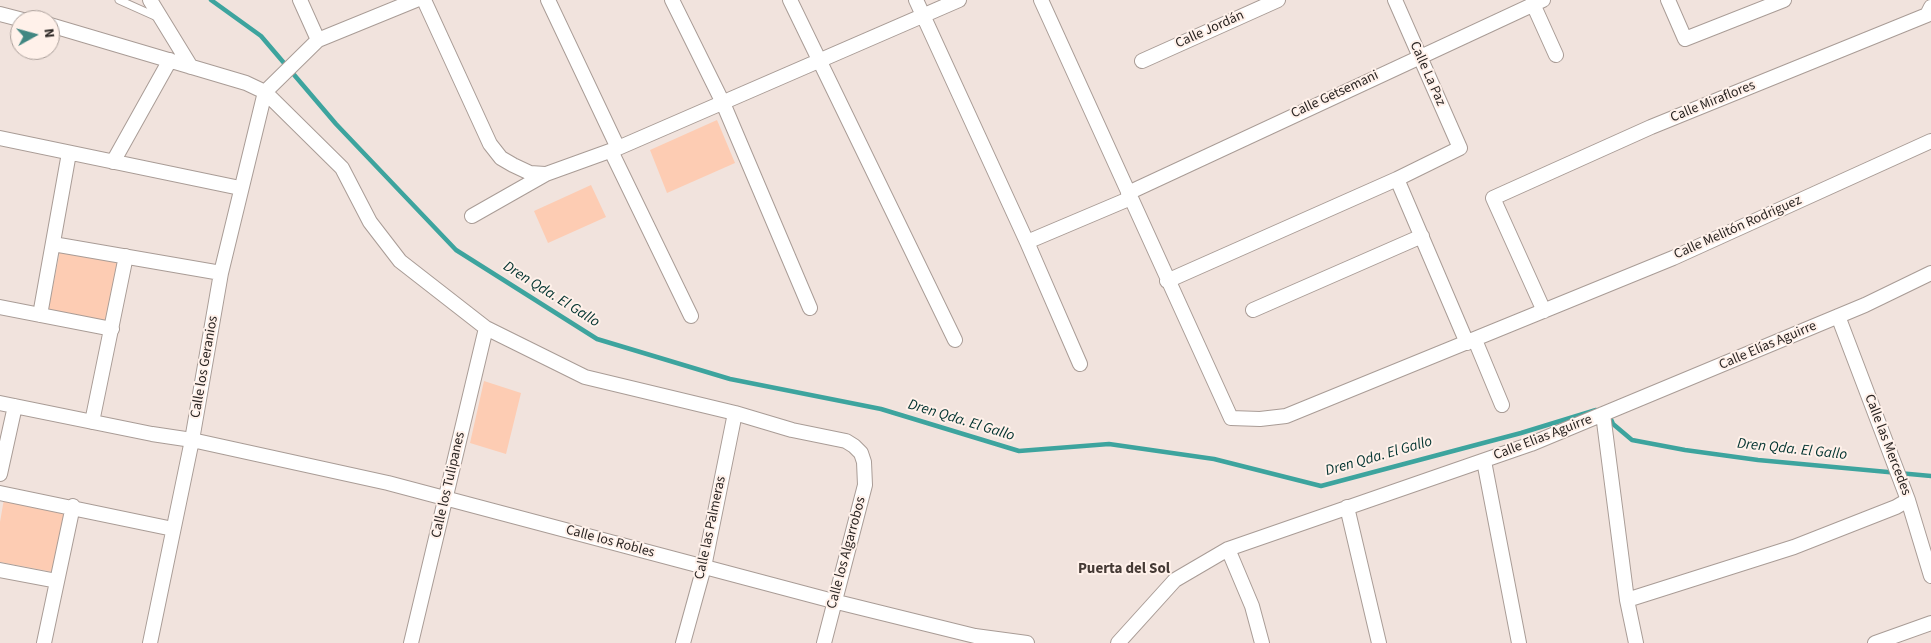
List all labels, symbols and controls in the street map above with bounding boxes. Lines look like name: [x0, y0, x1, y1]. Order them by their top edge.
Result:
street label: Calle Jordán: [1173, 7, 1247, 53]
north arrow: [10, 10, 60, 60]
text: N: [38, 27, 59, 39]
street label: Calle La Paz: [1405, 39, 1449, 109]
street label: Calle Getsemani: [1289, 67, 1381, 123]
street label: Calle Miraflores: [1668, 77, 1758, 127]
street label: Calle Melitón Rodriguez: [1672, 192, 1804, 264]
water label: Dren Qda. El Gallo: [499, 258, 603, 332]
street label: Calle los Geranios: [188, 315, 222, 419]
street label: Calle Elías Aguirre: [1717, 318, 1819, 374]
street label: Calle las Mercedes: [1860, 392, 1914, 498]
water label: Dren Qda. El Gallo: [906, 396, 1016, 446]
street label: Calle Elias Aguirre: [1491, 411, 1595, 465]
street label: Calle los Tulipanes: [429, 430, 469, 540]
water label: Dren Qda. El Gallo: [1323, 433, 1435, 481]
water label: Dren Qda. El Gallo: [1736, 435, 1848, 465]
street label: Calle las Palmeras: [692, 475, 730, 581]
street label: Calle los Algarrobos: [824, 495, 870, 611]
street label: Calle los Robles: [564, 522, 656, 562]
district label: Puerta del Sol: [1078, 561, 1170, 579]

